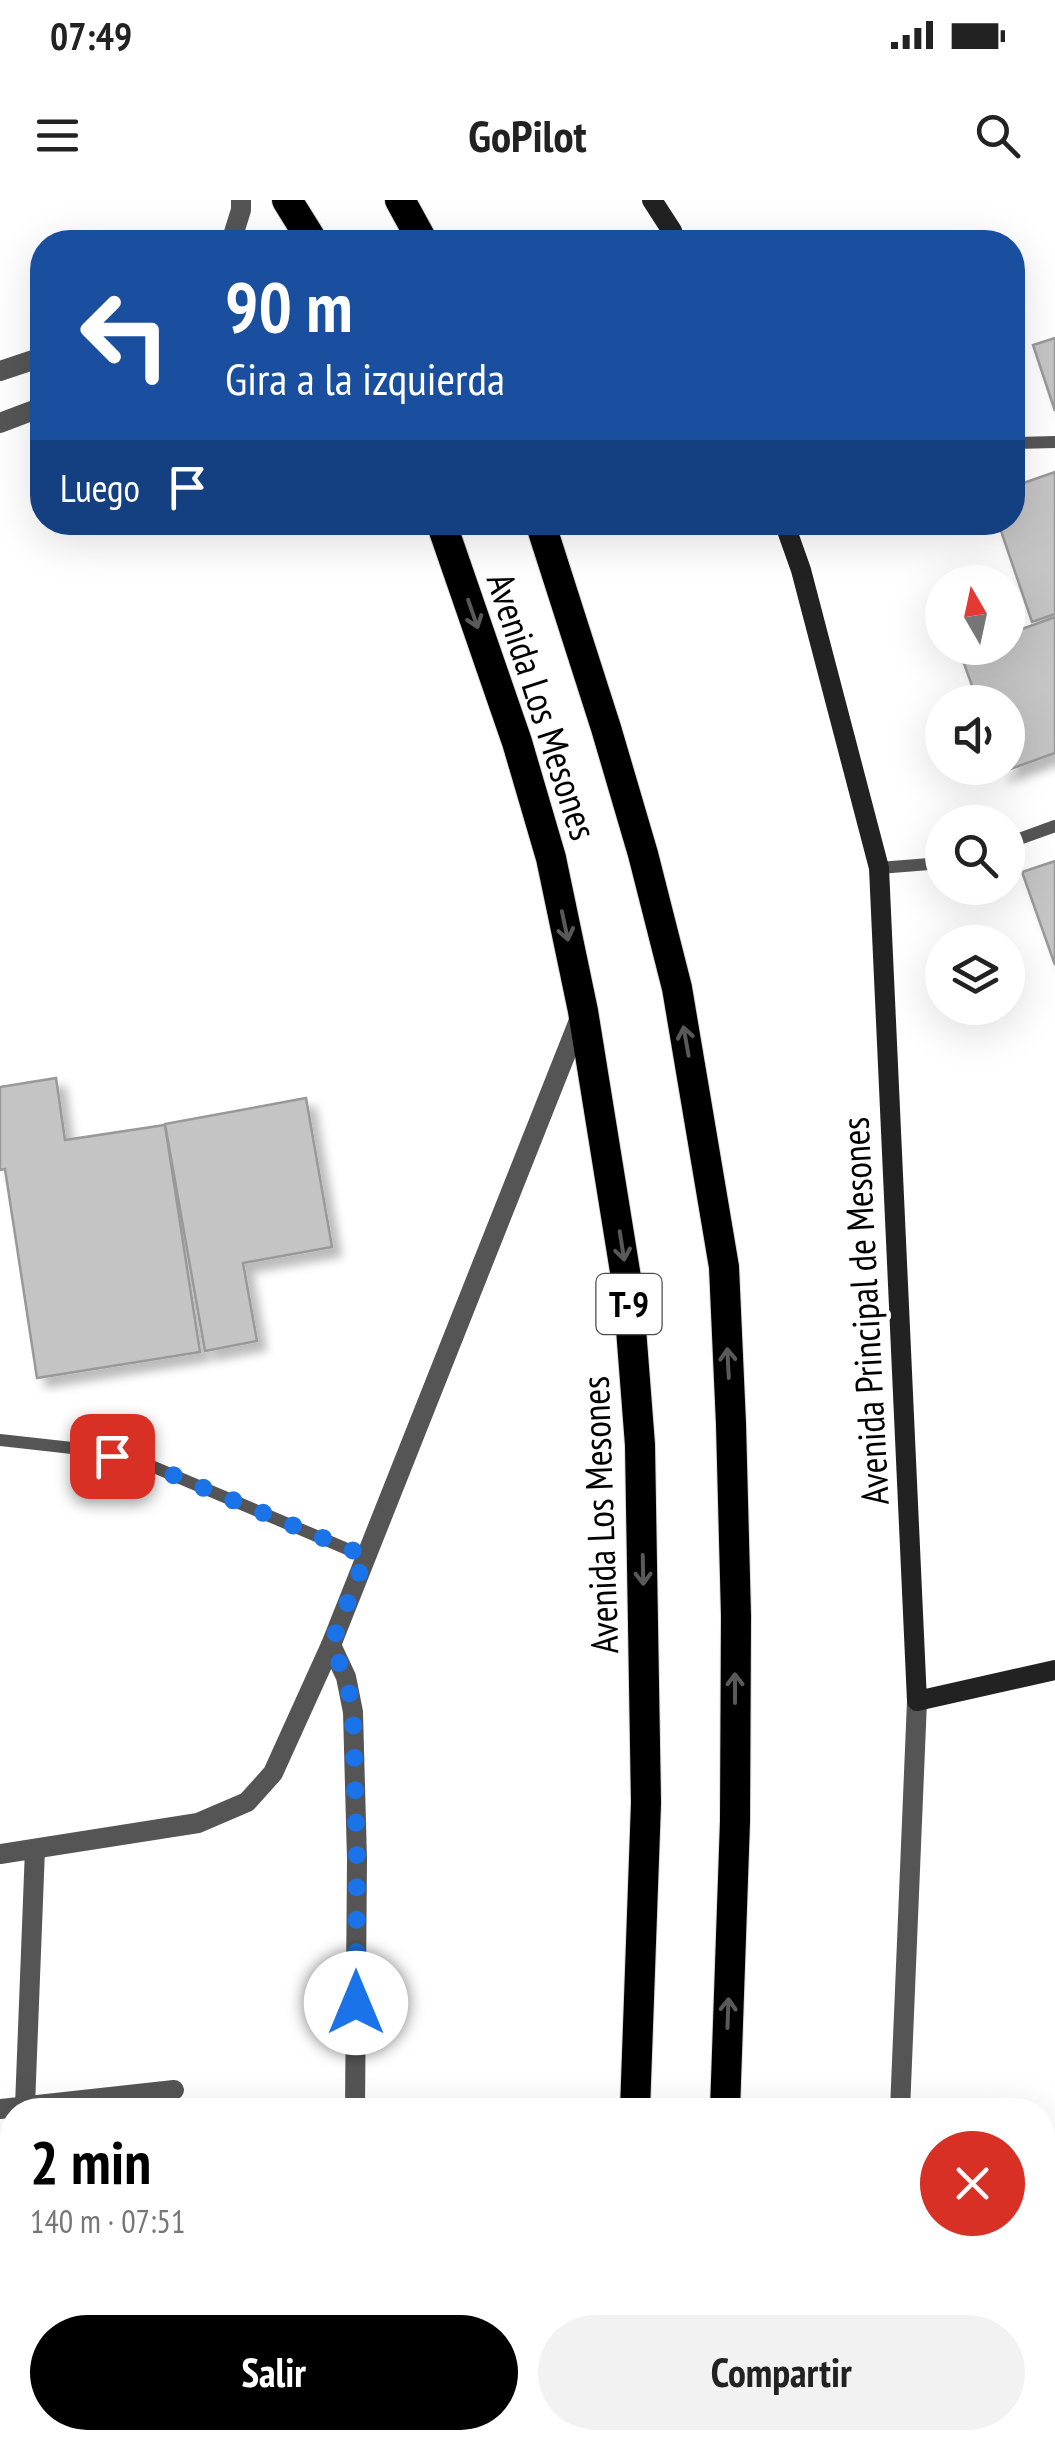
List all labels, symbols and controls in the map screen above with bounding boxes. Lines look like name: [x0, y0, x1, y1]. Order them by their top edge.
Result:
text: 07:49: [50, 11, 132, 60]
text: GoPilot: [468, 106, 587, 164]
icon: menu: [30, 108, 85, 163]
icon: search: [970, 108, 1025, 163]
text: 90 m: [225, 261, 353, 351]
icon: left: [60, 270, 190, 400]
text: Gira a la izquierda: [225, 349, 505, 407]
icon: arrive: [160, 460, 215, 515]
text: Luego: [60, 463, 140, 512]
north arrow: [925, 565, 1025, 665]
map controls: [925, 565, 1025, 1025]
street label: Avenida Los Mesones: [477, 566, 609, 846]
one-way arrow: [465, 598, 483, 629]
button: sound: [925, 685, 1025, 785]
button: search: [925, 805, 1025, 905]
one-way arrow: [557, 909, 576, 941]
button: layers: [925, 925, 1025, 1025]
one-way arrow: [676, 1025, 695, 1058]
street label: Avenida Principal de Mesones: [829, 1116, 899, 1506]
one-way arrow: [613, 1229, 631, 1261]
road number: T-9: [596, 1274, 662, 1334]
one-way arrow: [718, 1347, 737, 1379]
street label: Avenida Los Mesones: [570, 1375, 628, 1655]
pin: [70, 1414, 155, 1499]
icon: arrive: [85, 1429, 140, 1484]
one-way arrow: [633, 1553, 652, 1585]
one-way arrow: [726, 1672, 744, 1704]
position arrow: [304, 1951, 408, 2055]
one-way arrow: [719, 1997, 738, 2029]
text: 2 min: [30, 2123, 151, 2201]
button: close: [920, 2131, 1025, 2236]
text: 140 m · 07:51: [30, 2200, 185, 2242]
button: Salir: [30, 2315, 518, 2430]
button: Compartir: [538, 2315, 1025, 2430]

